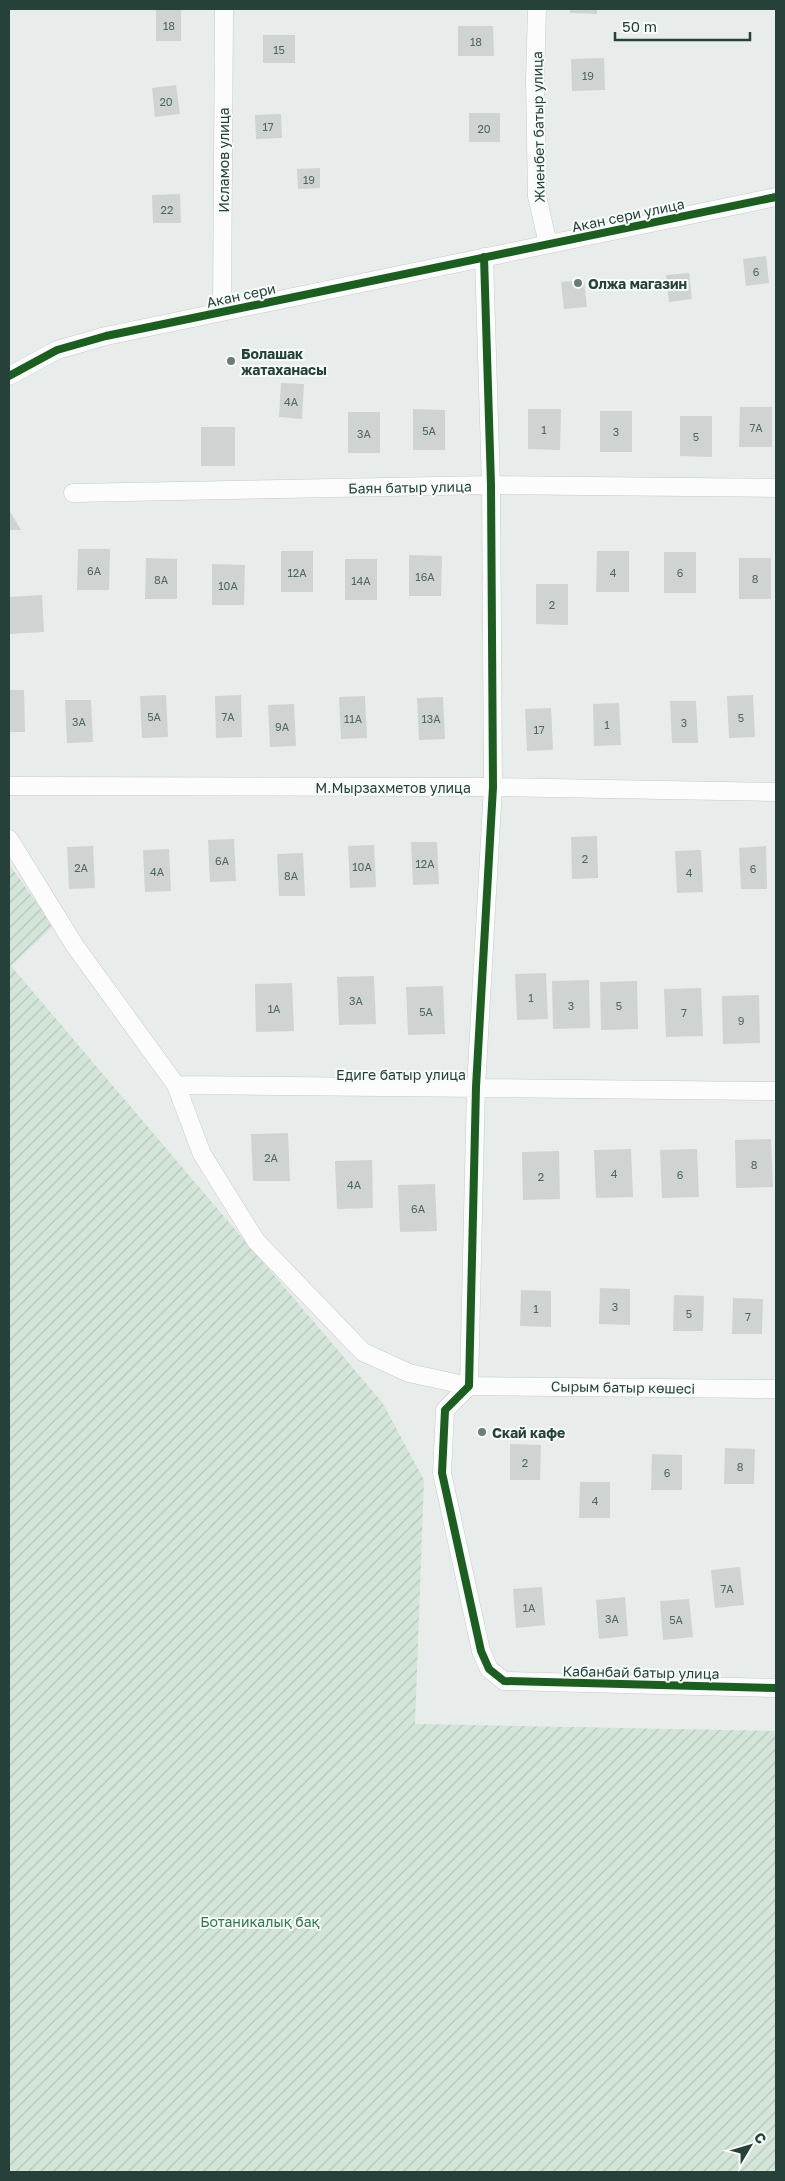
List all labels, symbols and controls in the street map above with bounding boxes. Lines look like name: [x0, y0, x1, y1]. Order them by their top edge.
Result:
scale bar: [615, 10, 750, 42]
text: 50 m: [622, 17, 657, 35]
house number: 18: [163, 19, 175, 32]
house number: 18: [470, 35, 482, 48]
house number: 15: [273, 43, 285, 56]
street label: Жиенбет батыр улица: [528, 51, 548, 203]
house number: 19: [582, 69, 594, 82]
house number: 20: [159, 95, 173, 108]
street label: Исламов улица: [215, 107, 232, 213]
house number: 17: [262, 120, 274, 133]
house number: 20: [477, 122, 491, 135]
house number: 19: [303, 173, 315, 186]
street label: Акан сери улица: [570, 195, 686, 235]
house number: 22: [161, 203, 173, 216]
house number: 6: [753, 265, 760, 278]
place label: Олжа магазин: [588, 275, 687, 292]
marker: Олжа магазин: [572, 277, 584, 289]
street label: Акан сери: [205, 279, 277, 311]
place label: Болашак жатаханасы: [241, 345, 327, 378]
marker: Болашак жатаханасы: [225, 355, 237, 367]
house number: 4А: [284, 395, 299, 408]
house number: 7А: [749, 421, 763, 434]
house number: 1: [541, 423, 547, 436]
house number: 5А: [422, 424, 437, 437]
house number: 3: [613, 425, 619, 438]
house number: 3А: [357, 427, 372, 440]
house number: 5: [693, 430, 699, 443]
street label: Баян батыр улица: [348, 477, 472, 497]
house number: 6А: [87, 564, 102, 577]
house number: 12А: [287, 566, 307, 579]
house number: 4: [610, 566, 617, 579]
house number: 6: [677, 566, 684, 579]
house number: 16А: [415, 570, 435, 583]
house number: 8: [752, 572, 759, 585]
house number: 8А: [154, 573, 169, 586]
house number: 14А: [351, 574, 371, 587]
house number: 10А: [218, 579, 238, 592]
house number: 2: [549, 598, 555, 611]
house number: 5А: [147, 710, 162, 723]
house number: 7А: [221, 710, 235, 723]
house number: 5: [738, 711, 744, 724]
house number: 11А: [344, 712, 363, 725]
house number: 13А: [421, 712, 441, 725]
house number: 3А: [72, 715, 87, 728]
house number: 3: [681, 716, 687, 729]
house number: 1: [604, 718, 610, 731]
house number: 9А: [275, 720, 290, 733]
house number: 17: [533, 723, 545, 736]
street label: М.Мырзахметов улица: [315, 779, 471, 796]
house number: 2: [582, 852, 588, 865]
house number: 6А: [215, 854, 230, 867]
house number: 12А: [415, 857, 435, 870]
house number: 10А: [352, 860, 372, 873]
house number: 2А: [74, 861, 89, 874]
house number: 6: [750, 862, 757, 875]
house number: 4А: [150, 865, 165, 878]
house number: 4: [686, 866, 693, 879]
house number: 8А: [284, 869, 299, 882]
house number: 1: [528, 991, 534, 1004]
house number: 3А: [349, 994, 364, 1007]
house number: 3: [568, 999, 574, 1012]
house number: 5: [616, 999, 622, 1012]
house number: 1А: [268, 1002, 281, 1015]
house number: 5А: [419, 1005, 434, 1018]
house number: 7: [681, 1006, 687, 1019]
house number: 9: [738, 1014, 744, 1027]
street label: Едиге батыр улица: [336, 1066, 466, 1083]
house number: 2А: [264, 1151, 279, 1164]
house number: 8: [751, 1158, 758, 1171]
house number: 4: [611, 1167, 618, 1180]
house number: 6: [677, 1168, 684, 1181]
house number: 2: [538, 1170, 544, 1183]
house number: 4А: [347, 1178, 362, 1191]
house number: 6А: [411, 1202, 426, 1215]
house number: 3: [612, 1300, 618, 1313]
house number: 1: [533, 1302, 539, 1315]
house number: 5: [686, 1307, 692, 1320]
house number: 7: [745, 1310, 751, 1323]
street label: Сырым батыр көшесі: [551, 1377, 695, 1397]
place label: Скай кафе: [492, 1424, 565, 1441]
marker: Скай кафе: [476, 1426, 488, 1438]
house number: 2: [522, 1456, 528, 1469]
house number: 8: [737, 1460, 744, 1473]
house number: 6: [664, 1466, 671, 1479]
house number: 4: [592, 1494, 599, 1507]
house number: 7А: [720, 1582, 734, 1595]
house number: 1А: [523, 1601, 536, 1614]
house number: 3А: [605, 1612, 620, 1625]
house number: 5А: [669, 1613, 684, 1626]
street label: Кабанбай батыр улица: [562, 1662, 720, 1682]
park label: Ботаникалық бақ: [200, 1913, 320, 1930]
north arrow: [725, 2121, 775, 2171]
text: С: [751, 2129, 770, 2147]

